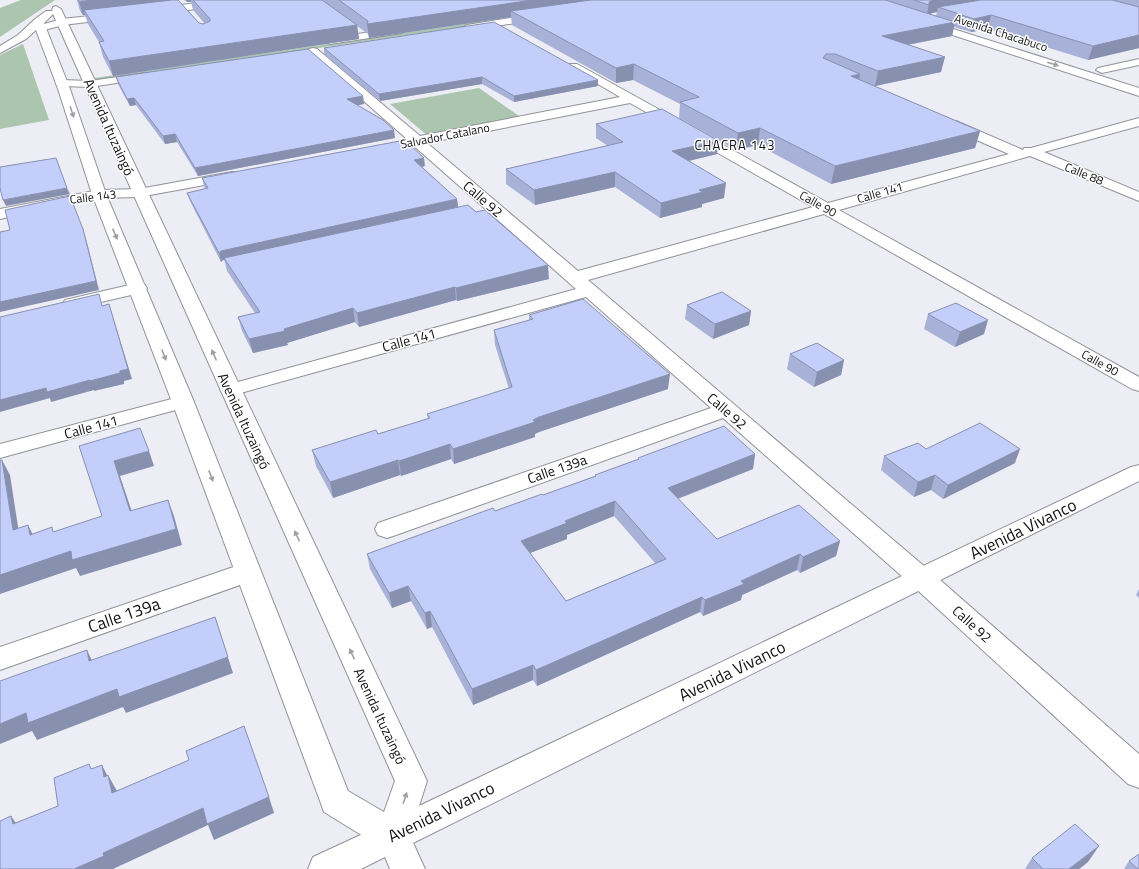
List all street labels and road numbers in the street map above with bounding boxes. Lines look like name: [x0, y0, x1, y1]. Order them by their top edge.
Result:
street label: Avenida Chacabuco: [952, 8, 1050, 57]
street label: Avenida Ituzaingó: [79, 75, 140, 179]
street label: Salvador Catalano: [399, 118, 491, 153]
street label: Calle 88: [1062, 157, 1107, 190]
street label: Calle 92: [459, 175, 508, 222]
street label: Calle 141: [855, 177, 905, 208]
street label: Calle 143: [68, 184, 117, 209]
street label: Calle 90: [796, 186, 841, 222]
street label: Calle 141: [380, 322, 438, 357]
street label: Calle 90: [1078, 345, 1123, 381]
street label: Avenida Ituzaingó: [213, 369, 276, 472]
street label: Calle 92: [703, 387, 752, 434]
street label: Calle 141: [62, 409, 120, 444]
street label: Calle 139a: [524, 449, 589, 489]
street label: Avenida Vivanco: [965, 492, 1081, 566]
street label: Calle 139a: [84, 590, 164, 640]
street label: Calle 92: [948, 600, 997, 647]
street label: Avenida Vivanco: [674, 634, 790, 708]
street label: Avenida Ituzaingó: [349, 664, 412, 767]
street label: Avenida Vivanco: [383, 775, 499, 849]

